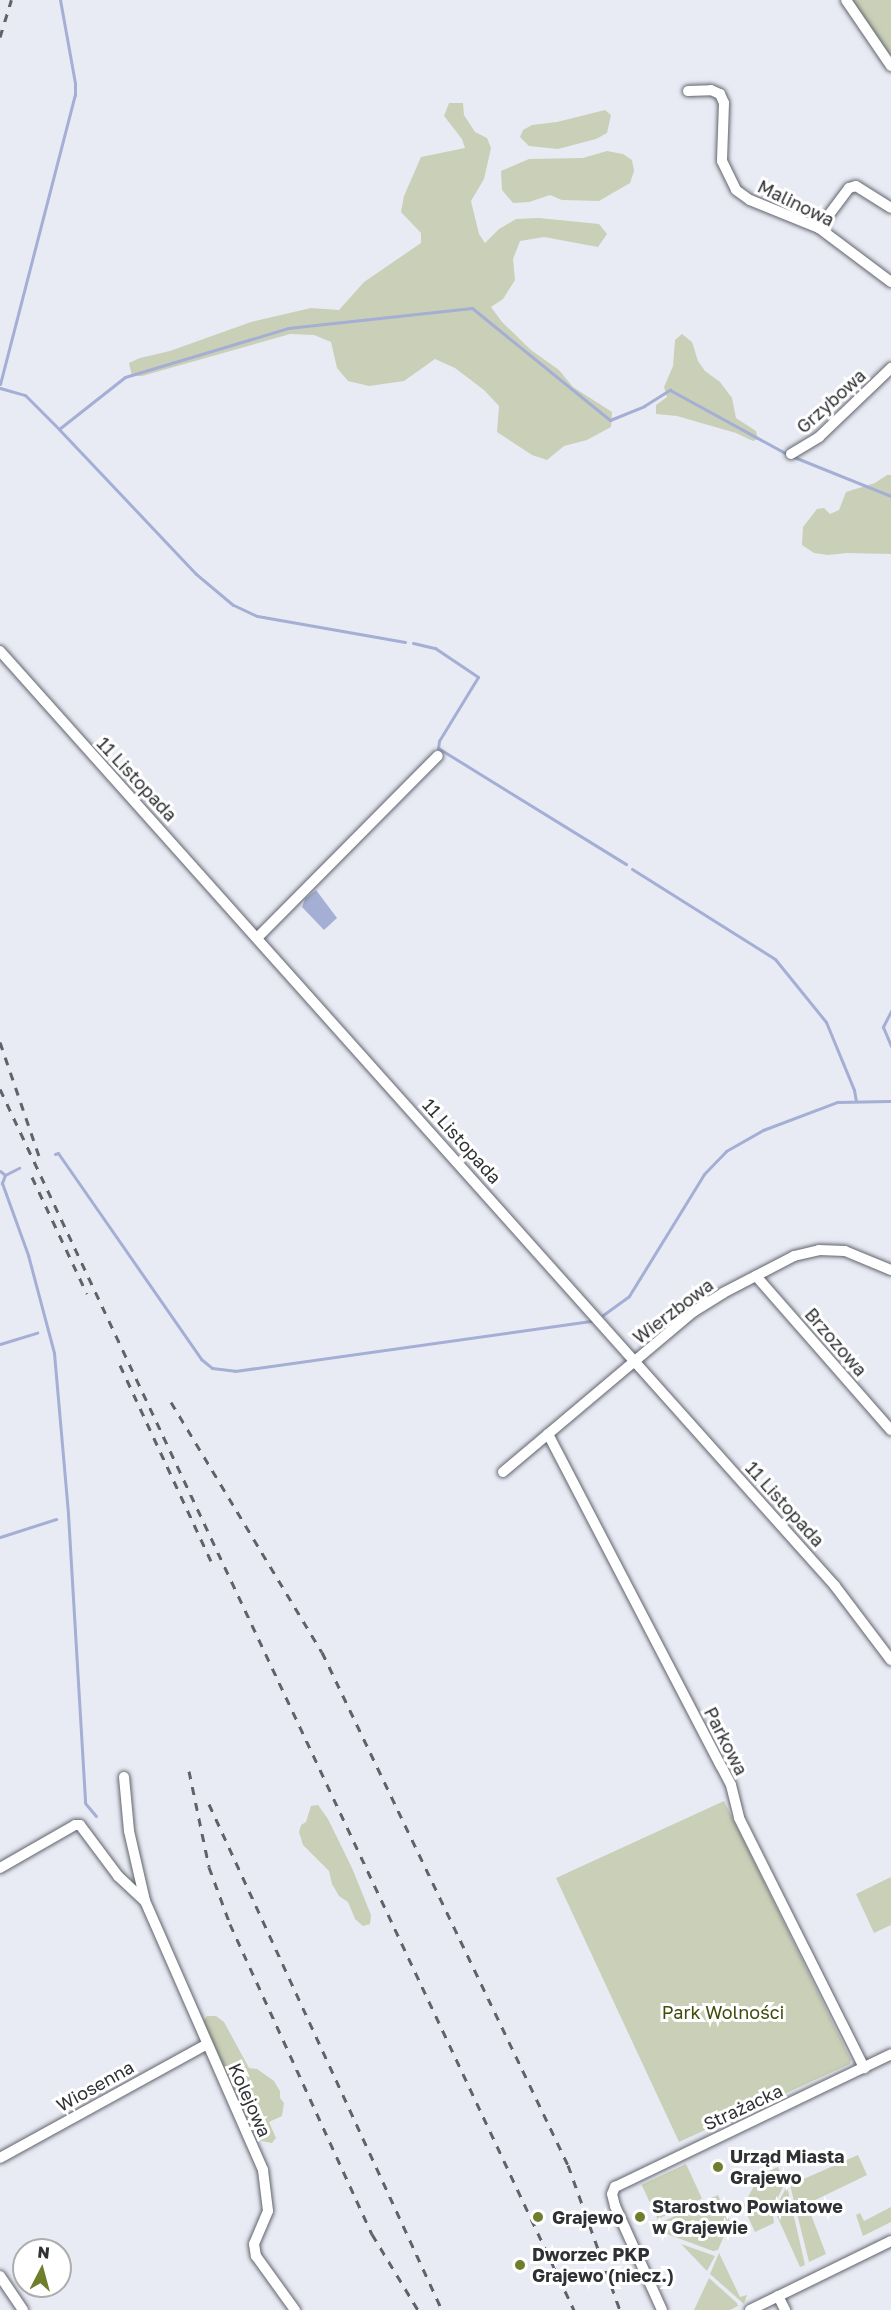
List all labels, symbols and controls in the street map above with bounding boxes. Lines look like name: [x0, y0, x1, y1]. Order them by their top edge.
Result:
street label: Malinowa: [754, 175, 838, 231]
street label: Grzybowa: [792, 364, 870, 438]
street label: 11 Listopada: [93, 732, 181, 826]
street label: 11 Listopada: [418, 1094, 506, 1188]
street label: Wierzbowa: [629, 1274, 717, 1348]
street label: Brzozowa: [800, 1303, 872, 1381]
street label: 11 Listopada: [741, 1457, 829, 1551]
street label: Parkowa: [700, 1703, 752, 1779]
park label: Park Wolności: [662, 2001, 784, 2023]
street label: Wiosenna: [53, 2056, 137, 2116]
street label: Kolejowa: [224, 2060, 276, 2140]
street label: Strażacka: [700, 2079, 786, 2135]
place label: Urząd Miasta Grajewo: [730, 2146, 845, 2188]
marker: Urząd Miasta Grajewo: [711, 2160, 725, 2174]
place label: Starostwo Powiatowe w Grajewie: [652, 2196, 843, 2238]
place label: Grajewo: [552, 2206, 624, 2228]
marker: Grajewo: [529, 2208, 547, 2226]
marker: Starostwo Powiatowe w Grajewie: [633, 2210, 647, 2224]
north arrow: [12, 2238, 72, 2298]
text: N: [37, 2242, 51, 2263]
place label: Dworzec PKP Grajewo (niecz.): [532, 2244, 674, 2286]
marker: Dworzec PKP Grajewo (niecz.): [513, 2258, 527, 2272]

